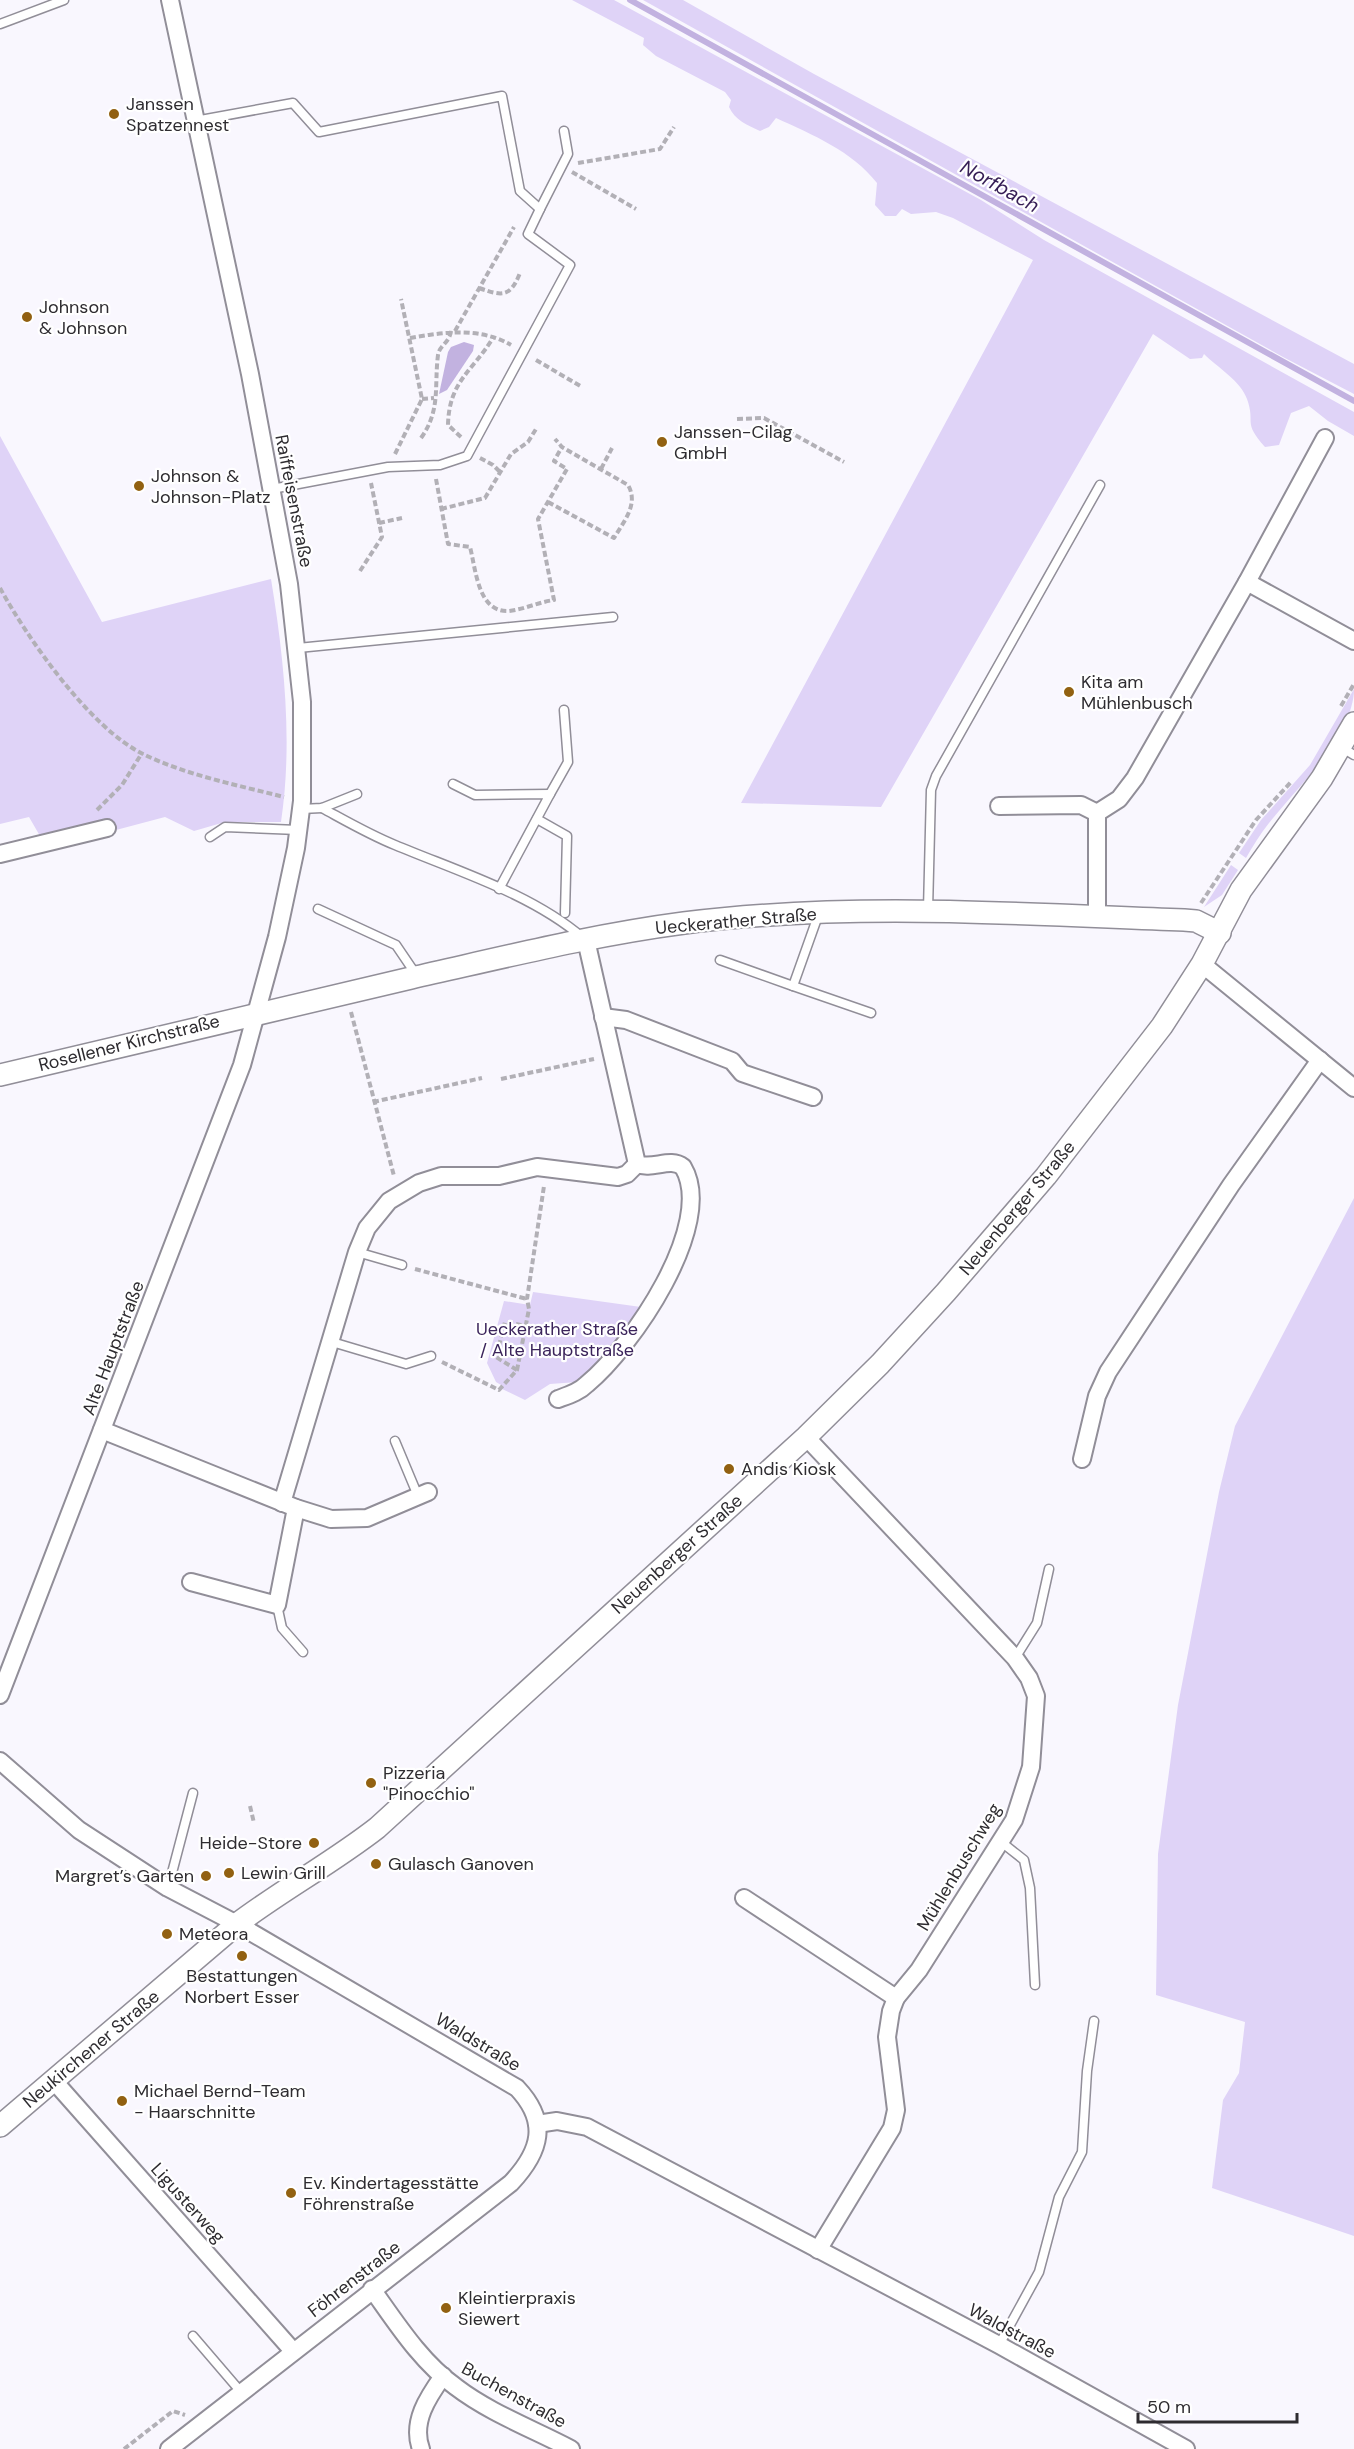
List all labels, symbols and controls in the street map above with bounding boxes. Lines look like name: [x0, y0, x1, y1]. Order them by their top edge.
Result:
place label: Janssen Spatzennest: [126, 92, 229, 137]
marker: Janssen Spatzennest: [107, 107, 121, 121]
water label: Norfbach: [956, 154, 1044, 218]
place label: Johnson & Johnson: [39, 295, 127, 340]
marker: Johnson & Johnson: [20, 310, 34, 324]
place label: Janssen-Cilag GmbH: [674, 420, 793, 465]
street label: Raiffeisenstraße: [269, 433, 319, 569]
marker: Janssen-Cilag GmbH: [655, 435, 669, 449]
place label: Johnson & Johnson-Platz: [151, 464, 270, 509]
marker: Johnson & Johnson-Platz: [132, 479, 146, 493]
place label: Kita am Mühlenbusch: [1081, 670, 1193, 715]
marker: Kita am Mühlenbusch: [1062, 685, 1076, 699]
street label: Ueckerather Straße: [654, 902, 818, 940]
street label: Rosellener Kirchstraße: [36, 1009, 222, 1077]
street label: Neuenberger Straße: [954, 1136, 1080, 1280]
street label: Alte Hauptstraße: [76, 1277, 150, 1419]
park label: Ueckerather Straße / Alte Hauptstraße: [476, 1317, 638, 1362]
place label: Andis Kiosk: [741, 1457, 836, 1481]
marker: Andis Kiosk: [722, 1462, 736, 1476]
street label: Neuenberger Straße: [606, 1489, 748, 1619]
place label: Pizzeria "Pinocchio": [383, 1761, 474, 1806]
marker: Pizzeria "Pinocchio": [364, 1776, 378, 1790]
street label: Mühlenbuschweg: [911, 1799, 1007, 1935]
place label: Heide-Store: [199, 1831, 302, 1855]
marker: Heide-Store: [307, 1836, 321, 1850]
place label: Gulasch Ganoven: [388, 1852, 534, 1876]
marker: Gulasch Ganoven: [369, 1857, 383, 1871]
place label: Lewin Grill: [241, 1861, 326, 1885]
place label: Margret’s Garten: [55, 1864, 194, 1888]
marker: Lewin Grill: [222, 1866, 236, 1880]
marker: Margret’s Garten: [199, 1869, 213, 1883]
place label: Meteora: [179, 1922, 248, 1946]
marker: Meteora: [160, 1927, 174, 1941]
marker: Bestattungen Norbert Esser: [235, 1949, 249, 1963]
place label: Bestattungen Norbert Esser: [185, 1964, 300, 2009]
street label: Neukirchener Straße: [18, 1985, 164, 2113]
street label: Waldstraße: [431, 2007, 525, 2077]
place label: Michael Bernd-Team - Haarschnitte: [134, 2079, 306, 2124]
marker: Michael Bernd-Team - Haarschnitte: [115, 2094, 129, 2108]
street label: Ligusterweg: [146, 2158, 230, 2248]
place label: Ev. Kindertagesstätte Föhrenstraße: [303, 2171, 479, 2216]
marker: Ev. Kindertagesstätte Föhrenstraße: [284, 2186, 298, 2200]
street label: Föhrenstraße: [303, 2235, 405, 2323]
place label: Kleintierpraxis Siewert: [458, 2286, 576, 2331]
street label: Waldstraße: [964, 2298, 1060, 2364]
marker: Kleintierpraxis Siewert: [439, 2301, 453, 2315]
street label: Buchenstraße: [457, 2356, 571, 2434]
scale bar: [1138, 2386, 1297, 2424]
text: 50 m: [1147, 2395, 1191, 2419]

